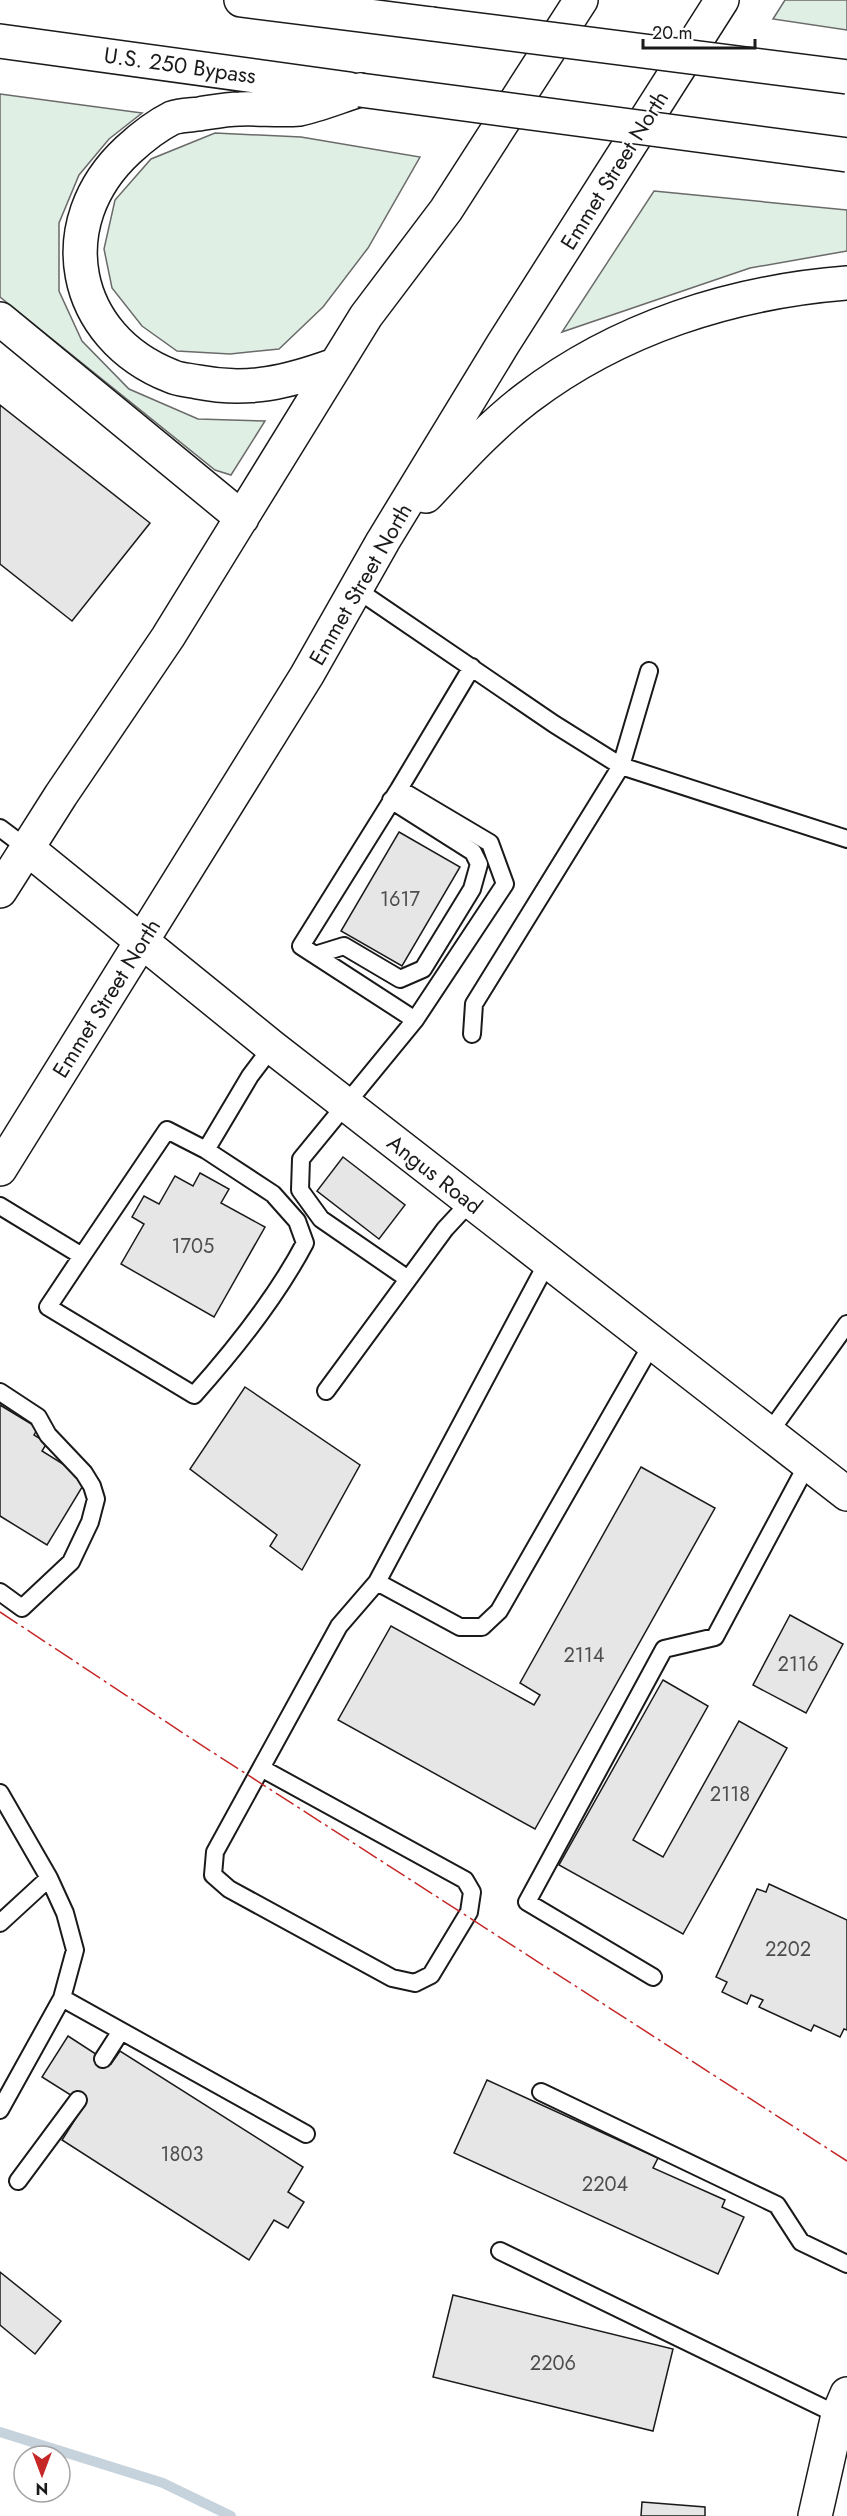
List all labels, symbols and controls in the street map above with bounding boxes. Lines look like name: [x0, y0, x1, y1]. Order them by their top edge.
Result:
scale bar: [643, 12, 756, 50]
text: 20 m: [652, 20, 692, 46]
street label: U.S. 250 Bypass: [102, 38, 258, 92]
street label: Emmet Street North: [552, 84, 676, 256]
street label: Emmet Street North: [301, 497, 419, 671]
house number: 1617: [380, 885, 421, 914]
street label: Emmet Street North: [44, 912, 168, 1084]
street label: Angus Road: [381, 1127, 489, 1221]
house number: 1705: [172, 1232, 214, 1261]
house number: 2114: [563, 1641, 605, 1670]
house number: 2116: [778, 1650, 818, 1679]
house number: 2118: [710, 1780, 750, 1809]
house number: 2202: [765, 1935, 811, 1964]
house number: 1803: [161, 2140, 203, 2169]
house number: 2204: [582, 2170, 629, 2199]
house number: 2206: [530, 2349, 576, 2378]
north arrow: [12, 2444, 72, 2504]
text: N: [36, 2477, 48, 2500]

